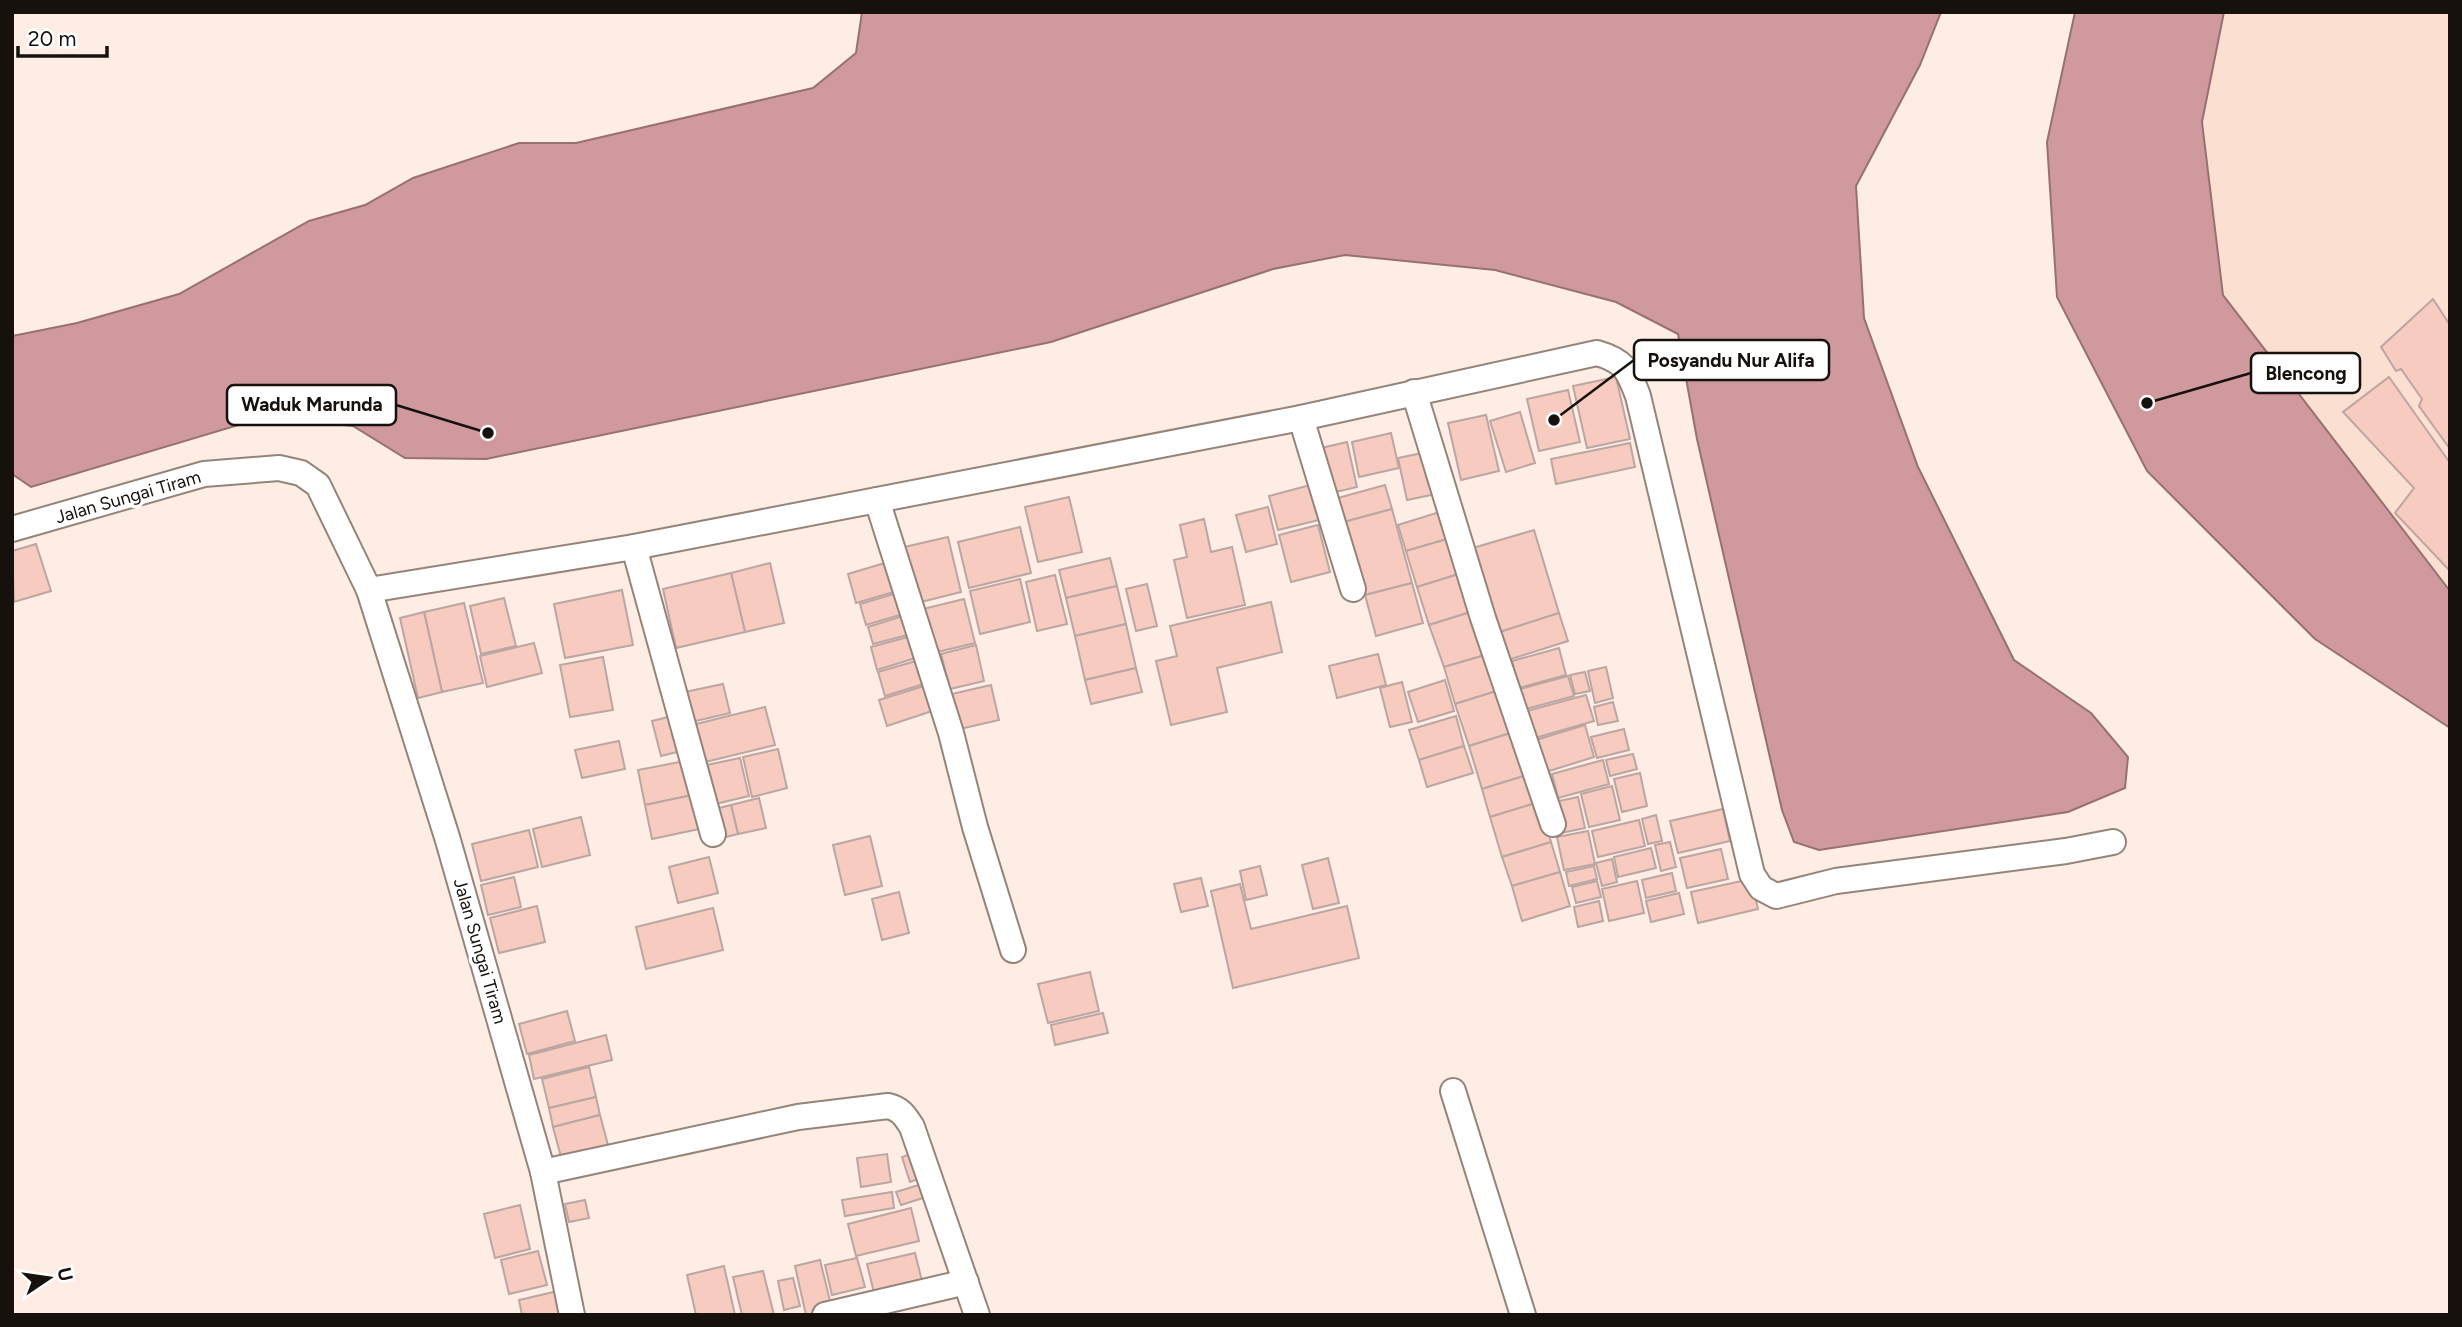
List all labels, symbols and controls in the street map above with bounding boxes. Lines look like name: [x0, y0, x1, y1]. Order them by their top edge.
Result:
scale bar: [18, 14, 107, 58]
text: 20 m: [28, 26, 76, 51]
callout: Posyandu Nur Alifa: [1634, 340, 1829, 380]
text: Posyandu Nur Alifa: [1647, 349, 1815, 372]
callout: Blencong: [2251, 353, 2360, 393]
text: Blencong: [2265, 362, 2347, 385]
callout: Waduk Marunda: [227, 385, 396, 425]
text: Waduk Marunda: [241, 393, 383, 416]
street label: Jalan Sungai Tiram: [53, 466, 203, 528]
street label: Jalan Sungai Tiram: [449, 876, 511, 1026]
north arrow: [14, 1243, 84, 1313]
text: U: [52, 1265, 78, 1283]

